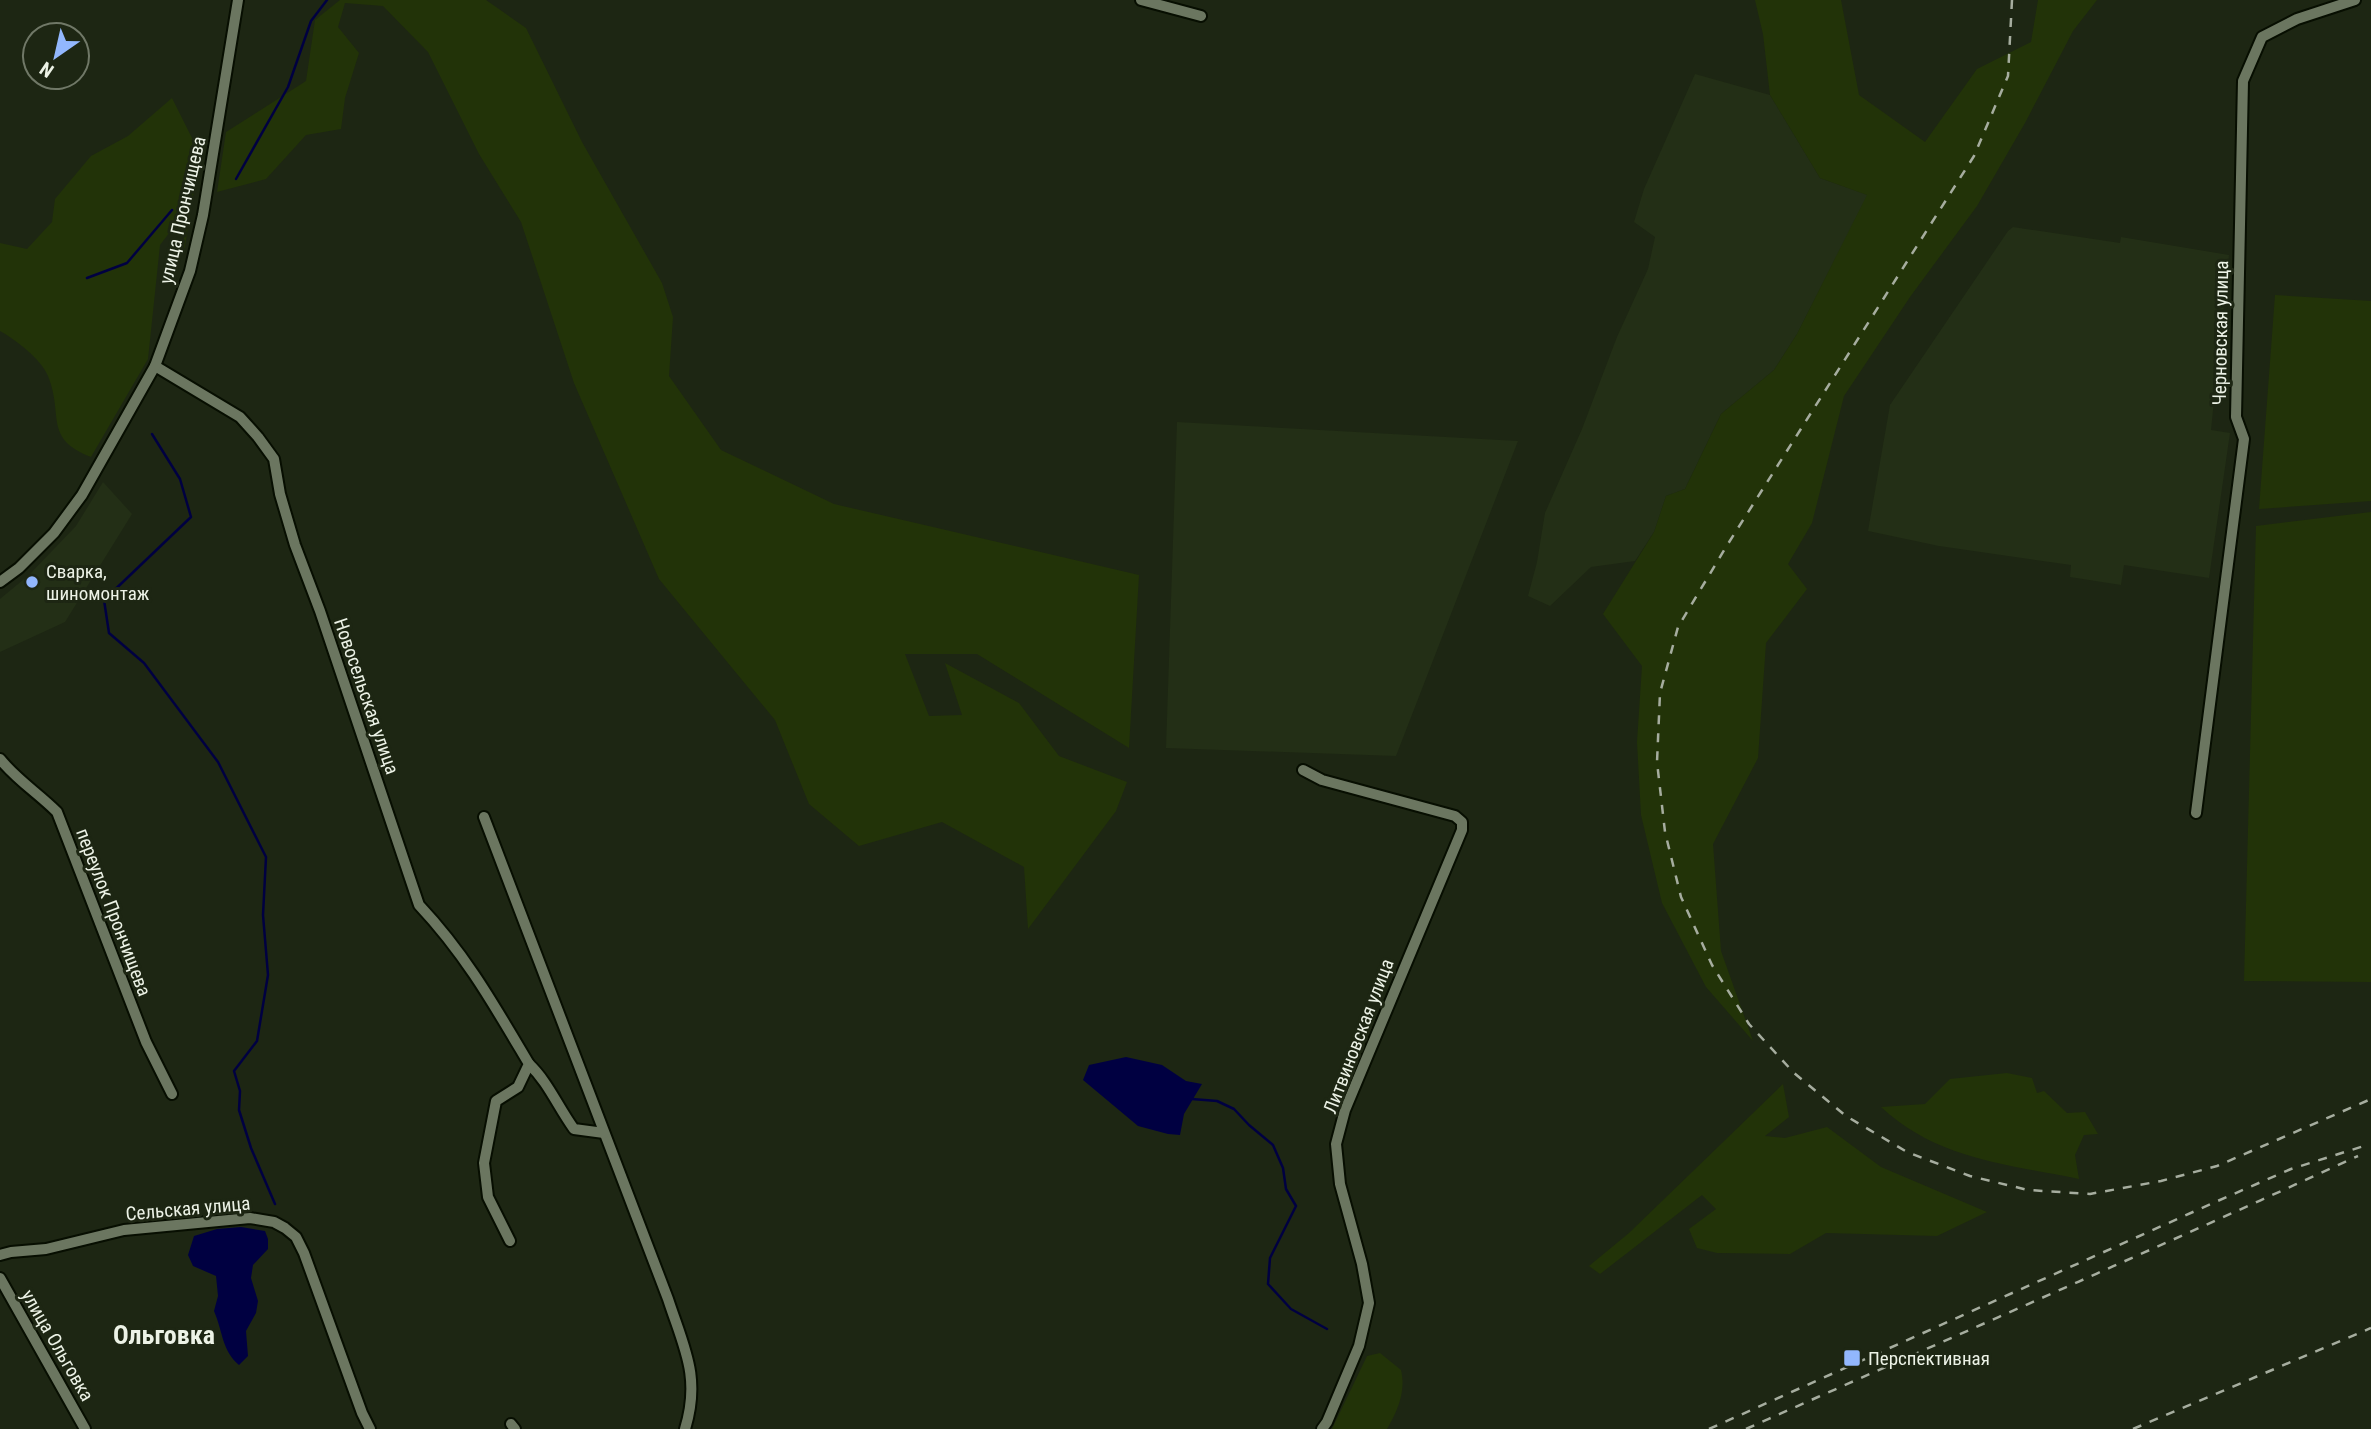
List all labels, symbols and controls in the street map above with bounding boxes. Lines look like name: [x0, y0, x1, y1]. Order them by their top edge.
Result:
north arrow: [21, 21, 91, 91]
text: N: [36, 57, 58, 82]
street label: улица Прончищева: [154, 134, 211, 286]
street label: Черновская улица: [2208, 260, 2233, 406]
place label: Сварка, шиномонтаж: [46, 560, 150, 605]
marker: Сварка, шиномонтаж: [24, 574, 40, 590]
street label: Новосельская улица: [329, 615, 404, 777]
street label: переулок Прончищева: [71, 825, 156, 999]
street label: Литвиновская улица: [1318, 956, 1399, 1117]
street label: Сельская улица: [125, 1192, 251, 1225]
street label: улица Ольговка: [16, 1285, 99, 1405]
district label: Ольговка: [113, 1320, 215, 1350]
place label: Перспективная: [1868, 1347, 1990, 1370]
marker: Перспективная: [1842, 1348, 1862, 1368]

